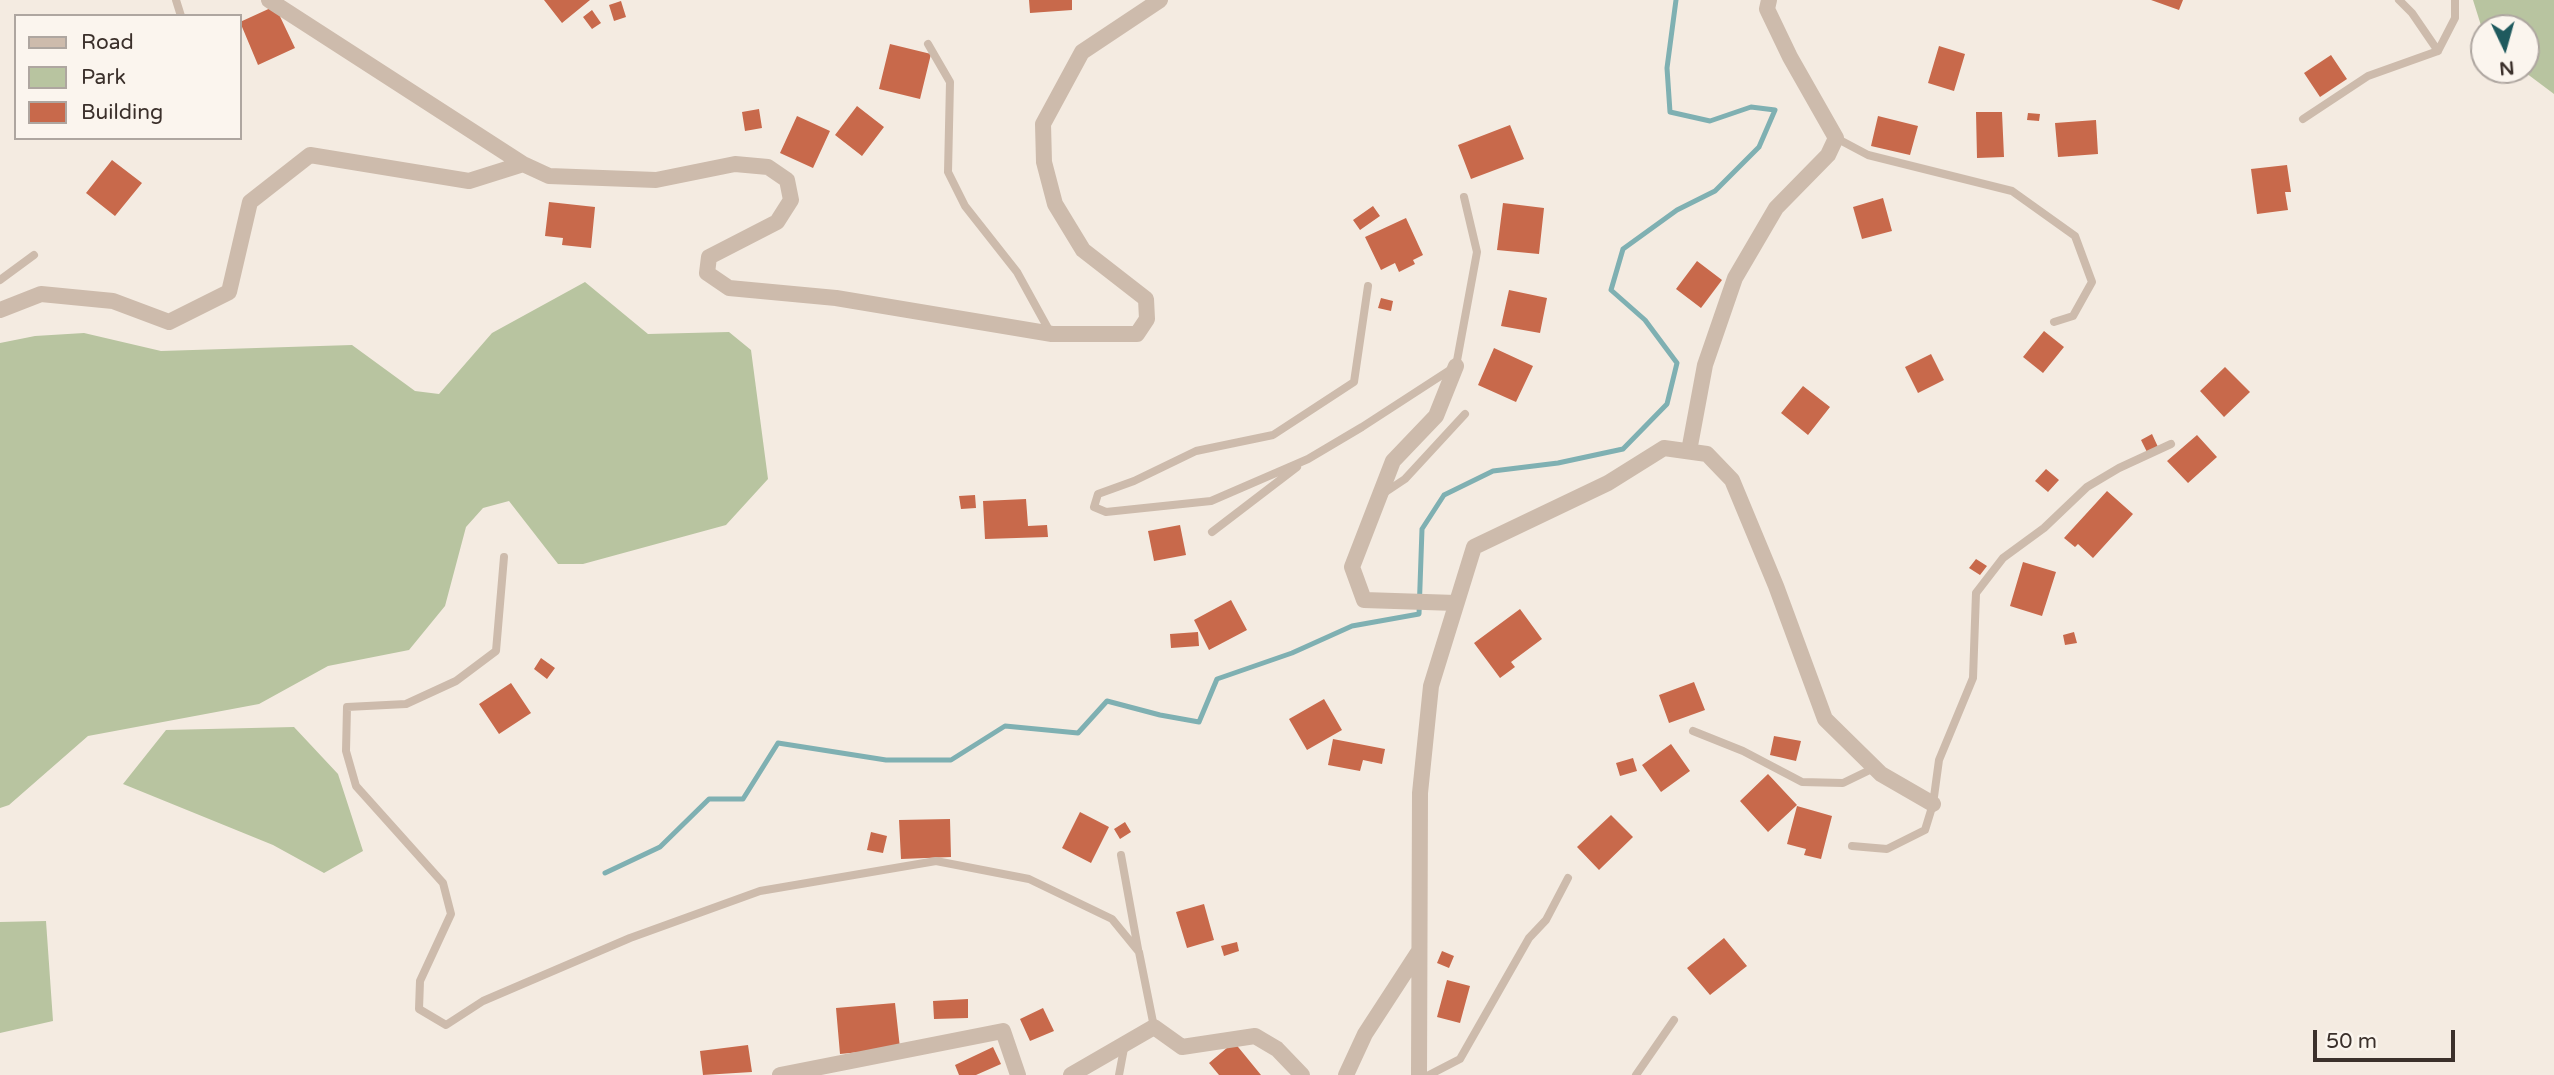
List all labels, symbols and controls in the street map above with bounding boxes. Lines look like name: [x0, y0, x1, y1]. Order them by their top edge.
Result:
legend: [14, 14, 242, 140]
north arrow: [2470, 14, 2540, 84]
text: Road: [81, 30, 134, 55]
text: N: [2498, 56, 2515, 80]
text: Park: [81, 65, 126, 90]
text: Building: [81, 100, 163, 125]
scale bar: [2316, 1016, 2458, 1060]
text: 50 m: [2326, 1029, 2377, 1054]

